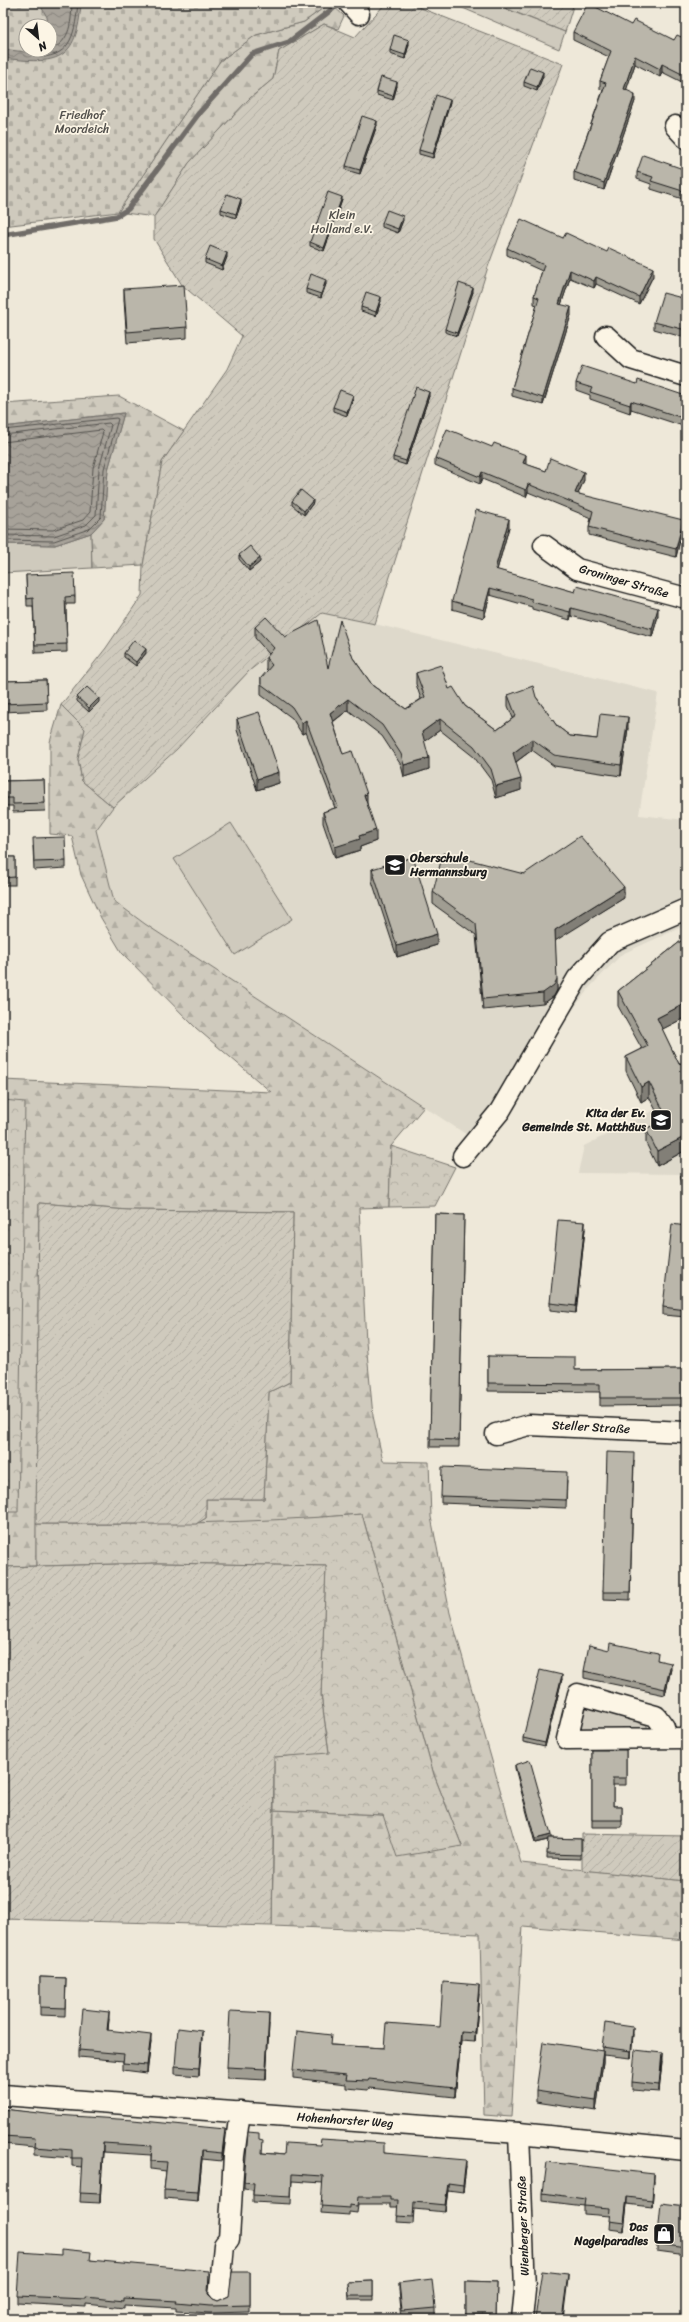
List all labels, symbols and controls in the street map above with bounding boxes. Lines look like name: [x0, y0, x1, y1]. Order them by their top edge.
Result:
north arrow: [18, 18, 58, 58]
text: N: [34, 36, 51, 57]
park label: Friedhof Moordeich: [55, 104, 109, 140]
park label: Klein Holland e.V.: [311, 204, 373, 240]
street label: Groninger Straße: [577, 558, 671, 604]
place label: Oberschule Hermannsburg: [409, 847, 488, 883]
school or university icon: Oberschule Hermannsburg: [382, 852, 408, 878]
place label: Kita der Ev. Gemeinde St. Matthäus: [521, 1102, 647, 1138]
school or university icon: Kita der Ev. Gemeinde St. Matthäus: [648, 1107, 674, 1133]
street label: Steller Straße: [551, 1414, 631, 1440]
street label: Hohenhorster Weg: [296, 2106, 394, 2134]
street label: Wienberger Straße: [510, 2175, 536, 2276]
place label: Das Nagelparadies: [573, 2216, 649, 2252]
shop icon: Das Nagelparadies: [651, 2221, 677, 2247]

